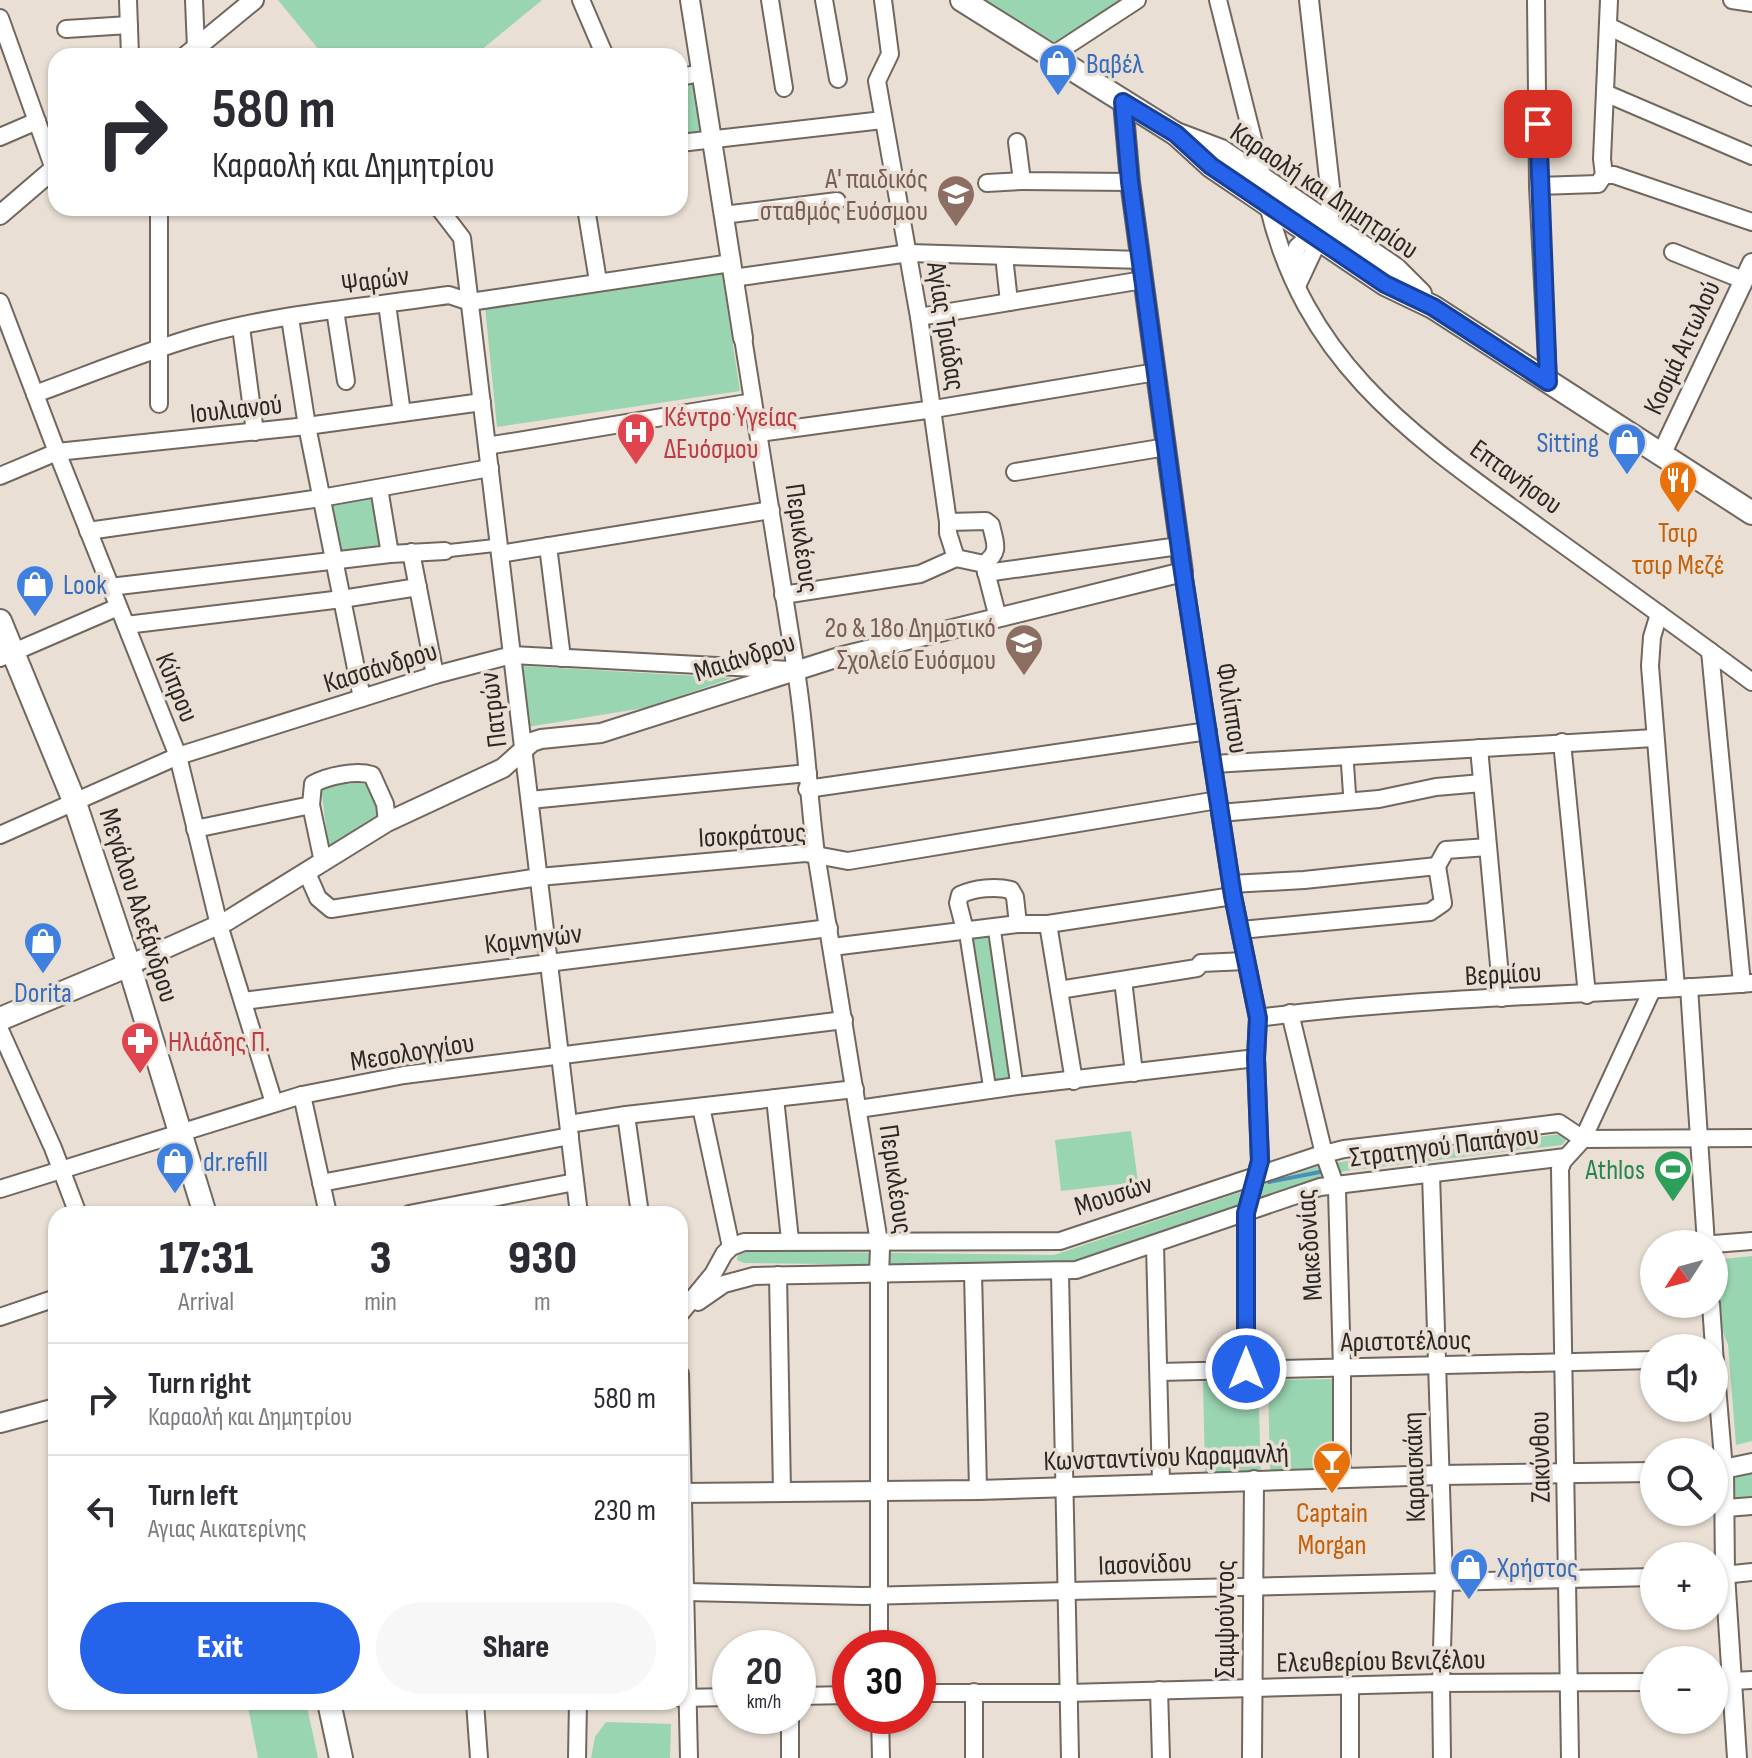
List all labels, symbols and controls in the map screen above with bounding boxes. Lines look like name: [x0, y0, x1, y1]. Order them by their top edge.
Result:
shop icon: Βαβέλ: [1037, 42, 1079, 97]
place label: Βαβέλ: [1086, 48, 1144, 81]
text: 580 m: [212, 77, 336, 144]
icon: right: [80, 80, 184, 184]
pin: [1504, 90, 1572, 158]
icon: arrive: [1516, 102, 1560, 146]
street label: Καραολή και Δημητρίου: [1224, 116, 1425, 266]
text: Καραολή και Δημητρίου: [212, 145, 495, 188]
place label: Α' παιδικός σταθμός Ευόσμου: [760, 163, 928, 228]
school or university icon: Α' παιδικός σταθμός Ευόσμου: [935, 173, 977, 228]
street label: Ψαρών: [339, 259, 411, 302]
street label: Αγίας Τριάδας: [919, 259, 972, 393]
street label: Κοσμά Αιτωλού: [1637, 275, 1728, 420]
street label: Ιουλιανού: [188, 388, 284, 431]
place label: Κέντρο Υγείας ΔΕυόσμου: [664, 401, 798, 466]
hospital icon: Κέντρο Υγείας ΔΕυόσμου: [615, 411, 657, 466]
shop icon: Sitting: [1606, 421, 1648, 476]
place label: Sitting: [1536, 427, 1599, 460]
street label: Επτανήσου: [1464, 433, 1569, 522]
restaurant icon: Τσιρ τσιρ Μεζέ: [1657, 459, 1699, 514]
street label: Περικλέους: [778, 481, 826, 595]
place label: Τσιρ τσιρ Μεζέ: [1632, 517, 1724, 582]
shop icon: Look: [14, 563, 56, 618]
place label: Look: [63, 569, 107, 602]
place label: 2ο & 18ο Δημοτικό Σχολείο Ευόσμου: [824, 612, 996, 677]
school or university icon: 2ο & 18ο Δημοτικό Σχολείο Ευόσμου: [1003, 622, 1045, 677]
street label: Μαιάνδρου: [690, 626, 799, 689]
street label: Κασσάνδρου: [320, 635, 441, 700]
street label: Κύπρου: [148, 648, 205, 727]
street label: Φιλίππου: [1208, 660, 1255, 756]
street label: Πατρών: [473, 670, 514, 749]
street label: Μεγάλου Αλεξάνδρου: [92, 804, 185, 1007]
street label: Ισοκράτους: [697, 816, 807, 855]
street label: Κομνηνών: [483, 917, 584, 962]
shop icon: Dorita: [22, 920, 64, 975]
street label: Βερμίου: [1464, 956, 1542, 993]
place label: Dorita: [14, 977, 72, 1010]
pharmacy icon: Ηλιάδης Π.: [119, 1020, 161, 1075]
place label: Ηλιάδης Π.: [168, 1026, 270, 1059]
street label: Μεσολογγίου: [348, 1026, 477, 1079]
street label: Στρατηγού Παπάγου: [1348, 1119, 1541, 1174]
street label: Περικλέους: [872, 1122, 920, 1236]
shop icon: dr.refill: [154, 1140, 196, 1195]
place label: dr.refill: [203, 1146, 268, 1179]
sports icon: Athlos: [1652, 1148, 1694, 1203]
place label: Athlos: [1585, 1154, 1645, 1187]
street label: Μουσών: [1070, 1167, 1157, 1223]
street label: Μακεδονίας: [1289, 1188, 1330, 1302]
text: 17:31: [159, 1230, 253, 1287]
text: 3: [369, 1230, 392, 1287]
text: 930: [508, 1230, 577, 1287]
north arrow: [1640, 1230, 1728, 1318]
map controls: [1640, 1230, 1728, 1734]
text: Arrival: [178, 1287, 234, 1318]
text: min: [364, 1287, 397, 1318]
text: m: [534, 1287, 551, 1318]
street label: Αριστοτέλους: [1339, 1324, 1472, 1359]
position arrow: [1204, 1327, 1288, 1411]
button: sound: [1640, 1334, 1728, 1422]
text: Turn right: [148, 1366, 251, 1402]
icon: right: [80, 1377, 124, 1421]
text: 580 m: [593, 1381, 656, 1417]
text: Καραολή και Δημητρίου: [148, 1402, 352, 1433]
street label: Καραισκάκη: [1396, 1411, 1433, 1523]
street label: Ζακύνθου: [1523, 1411, 1558, 1503]
street label: Κωνσταντίνου Καραμανλή: [1043, 1437, 1289, 1478]
button: search: [1640, 1438, 1728, 1526]
bar icon: Captain Morgan: [1311, 1440, 1353, 1495]
text: Turn left: [148, 1478, 238, 1514]
icon: left: [80, 1489, 124, 1533]
text: 230 m: [594, 1493, 656, 1529]
place label: Captain Morgan: [1296, 1497, 1368, 1562]
text: Αγιας Αικατερίνης: [148, 1514, 307, 1545]
button: +: [1640, 1542, 1728, 1630]
street label: Ιασoνίδου: [1098, 1546, 1192, 1583]
shop icon: Χρήστος: [1448, 1546, 1490, 1601]
place label: Χρήστος: [1496, 1552, 1578, 1585]
street label: Σαμψούντος: [1209, 1560, 1242, 1678]
button: Exit: [80, 1602, 360, 1694]
button: Share: [376, 1602, 656, 1694]
speed limit sign: 30: [832, 1630, 936, 1734]
street label: Ελευθερίου Βενιζέλου: [1276, 1643, 1486, 1680]
button: −: [1640, 1646, 1728, 1734]
text: 20: [746, 1648, 782, 1696]
text: km/h: [747, 1690, 781, 1714]

